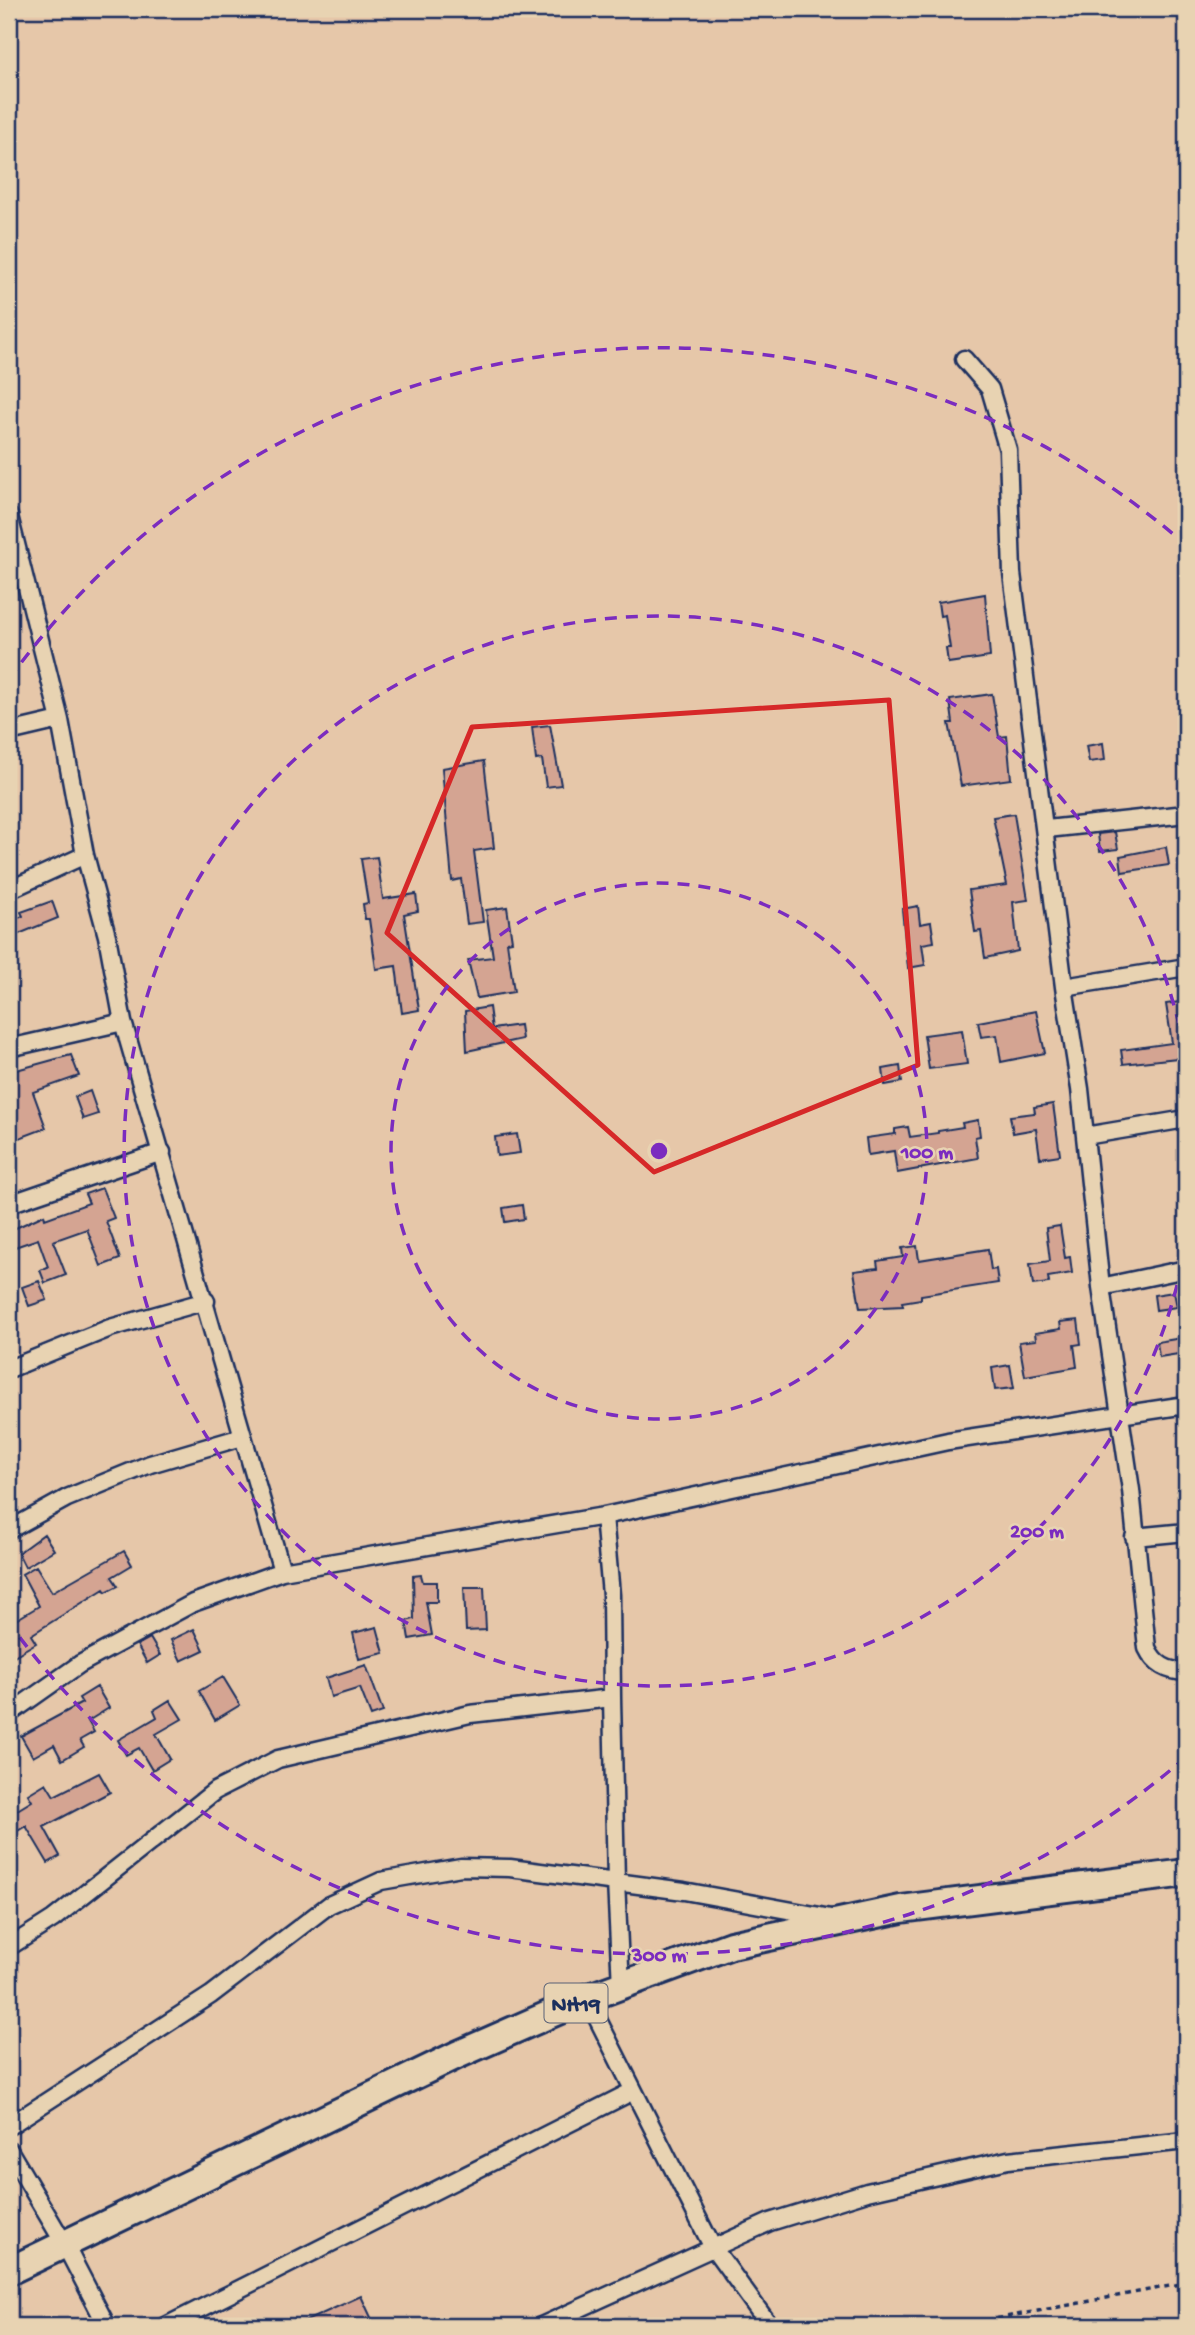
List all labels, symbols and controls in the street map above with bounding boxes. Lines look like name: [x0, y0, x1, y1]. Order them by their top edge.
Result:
centre of rings: [647, 1139, 671, 1163]
text: 100 m: [900, 1142, 953, 1167]
text: 200 m: [1010, 1521, 1064, 1546]
text: 300 m: [631, 1945, 686, 1970]
road number: NH19: [544, 1984, 608, 2022]

